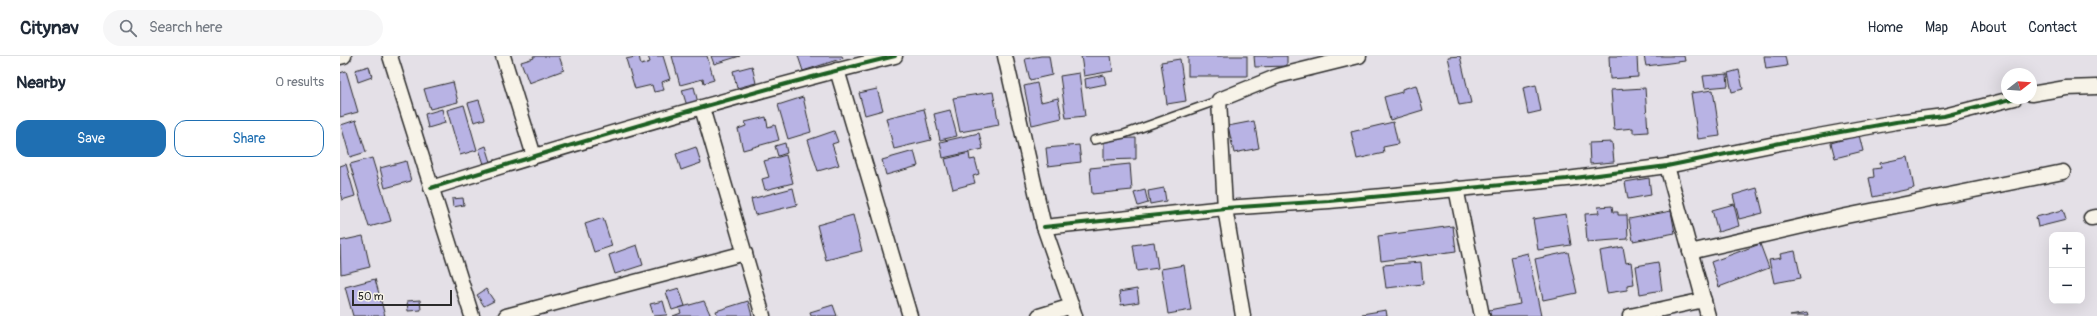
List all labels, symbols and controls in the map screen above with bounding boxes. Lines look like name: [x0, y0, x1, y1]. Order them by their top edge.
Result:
search box: [103, 10, 383, 46]
text: Citynav: [20, 16, 79, 40]
icon: search: [117, 17, 139, 39]
text: Search here: [149, 18, 222, 37]
text: Home: [1868, 19, 1903, 36]
text: Map: [1925, 19, 1948, 36]
text: About: [1970, 19, 2006, 36]
text: Contact: [2028, 19, 2077, 36]
north arrow: [2001, 68, 2037, 104]
text: Nearby: [16, 72, 65, 93]
text: 0 results: [275, 74, 324, 90]
button: Save: [16, 120, 166, 157]
button: Share: [174, 120, 324, 157]
map controls: [2049, 232, 2085, 304]
button: +: [2049, 232, 2085, 268]
button: −: [2049, 268, 2085, 304]
scale bar: [352, 288, 452, 307]
text: 50 m: [358, 290, 384, 303]

